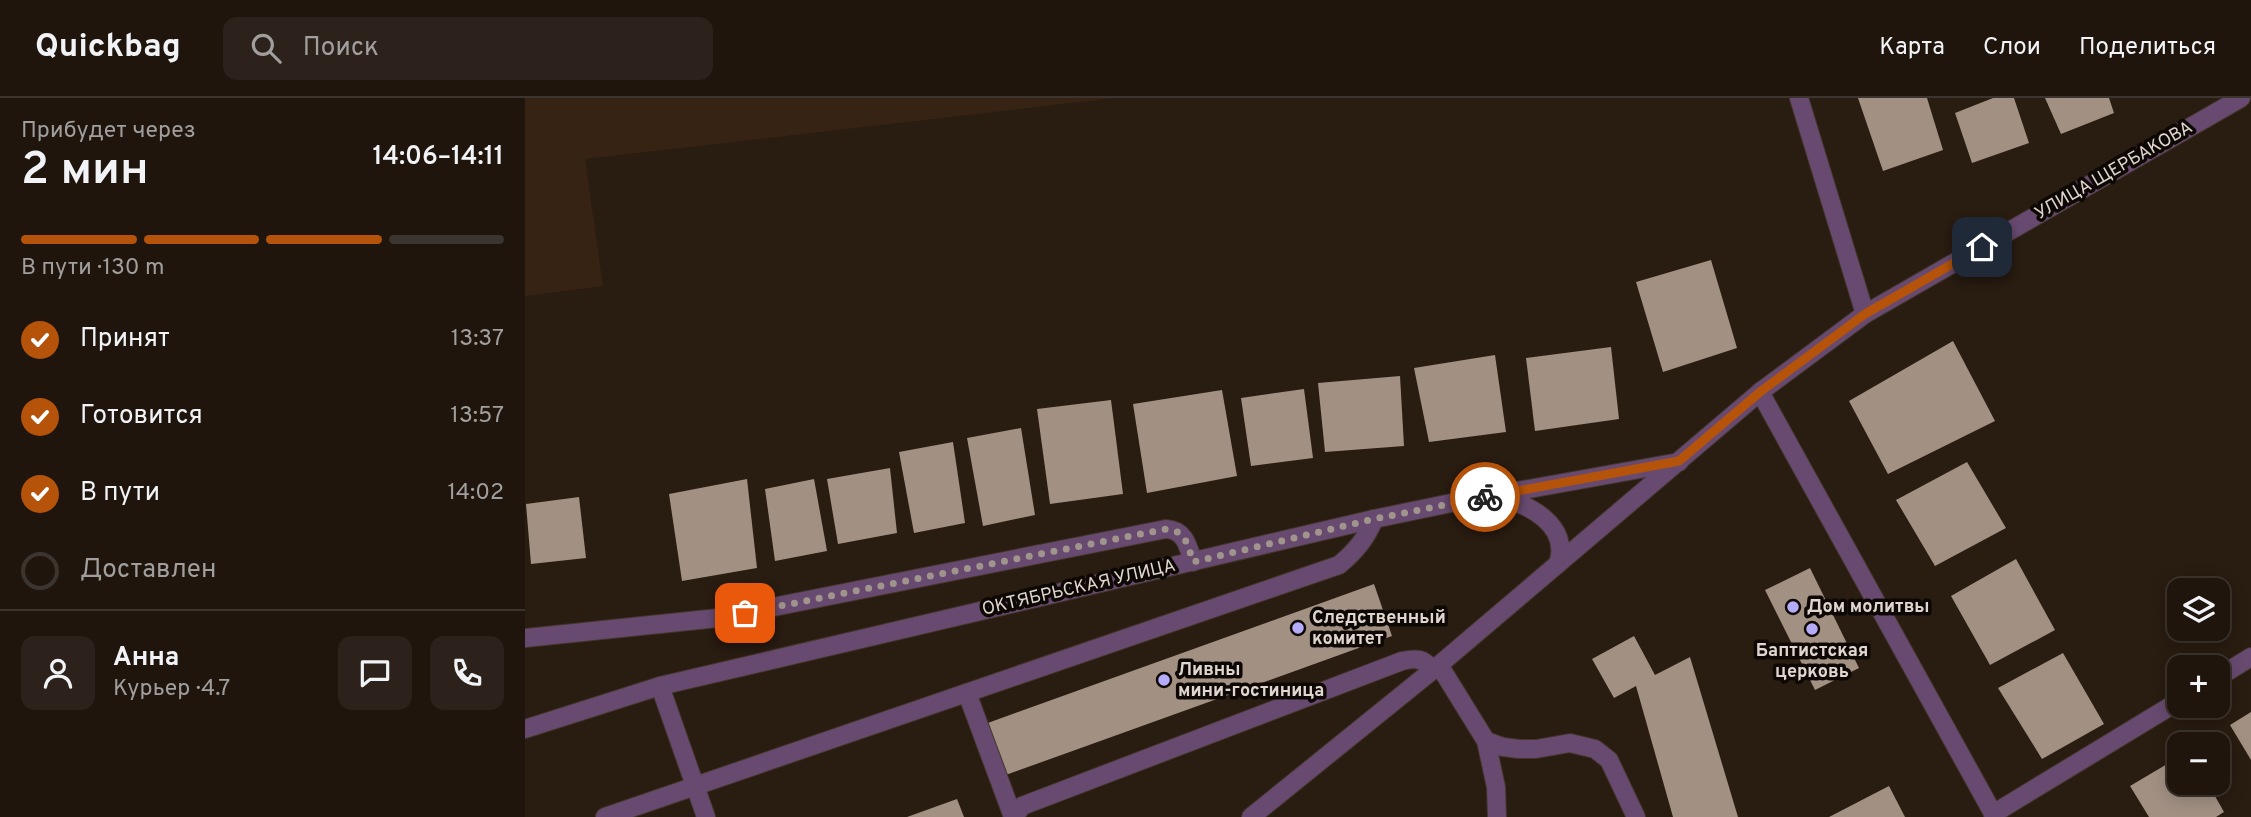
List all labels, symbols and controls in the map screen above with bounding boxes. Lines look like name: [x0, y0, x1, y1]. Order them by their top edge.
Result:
search box: [223, 17, 713, 80]
text: Quickbag: [35, 27, 181, 69]
icon: search: [247, 29, 285, 67]
text: Поиск: [303, 32, 379, 65]
text: Карта: [1879, 33, 1945, 63]
text: Слои: [1983, 33, 2041, 63]
text: Поделиться: [2079, 33, 2216, 63]
street label: УЛИЦА ЩЕРБАКОВА: [2031, 116, 2197, 226]
text: Прибудет через: [21, 117, 196, 146]
text: 14:06–14:11: [372, 141, 504, 174]
text: 2 мин: [21, 142, 149, 201]
pin: [1952, 217, 2012, 277]
icon: home: [1963, 228, 2001, 266]
text: В пути · 130 m: [21, 254, 164, 283]
icon: check: [21, 321, 59, 359]
text: Принят: [80, 323, 170, 356]
text: 13:37: [451, 325, 504, 354]
icon: check: [21, 398, 59, 436]
text: Готовится: [80, 400, 203, 433]
text: 13:57: [450, 402, 504, 431]
courier: [1450, 462, 1520, 532]
icon: check: [21, 475, 59, 513]
text: В пути: [80, 477, 160, 510]
icon: bike: [1466, 478, 1504, 516]
text: 14:02: [448, 479, 504, 508]
text: Доставлен: [80, 554, 216, 587]
street label: ОКТЯБРЬСКАЯ УЛИЦА: [980, 555, 1178, 621]
map controls: [2167, 578, 2230, 795]
button: layers: [2167, 578, 2230, 641]
pin: [715, 583, 775, 643]
icon: bag: [726, 594, 764, 632]
place label: Дом молитвы: [1807, 596, 1930, 619]
marker: Дом молитвы: [1785, 599, 1801, 615]
place label: Следственный комитет: [1312, 607, 1446, 651]
marker: Следственный комитет: [1290, 620, 1306, 636]
marker: Баптистская церковь: [1804, 621, 1820, 637]
button: person: [21, 636, 95, 710]
button: chat: [338, 636, 412, 710]
button: phone: [430, 636, 504, 710]
place label: Баптистская церковь: [1756, 640, 1868, 684]
text: Анна: [113, 642, 179, 675]
button: +: [2167, 655, 2230, 718]
place label: Ливны мини-гостиница: [1178, 659, 1324, 703]
marker: Ливны мини-гостиница: [1156, 672, 1172, 688]
text: Курьер · 4.7: [113, 675, 230, 704]
button: −: [2167, 732, 2230, 795]

